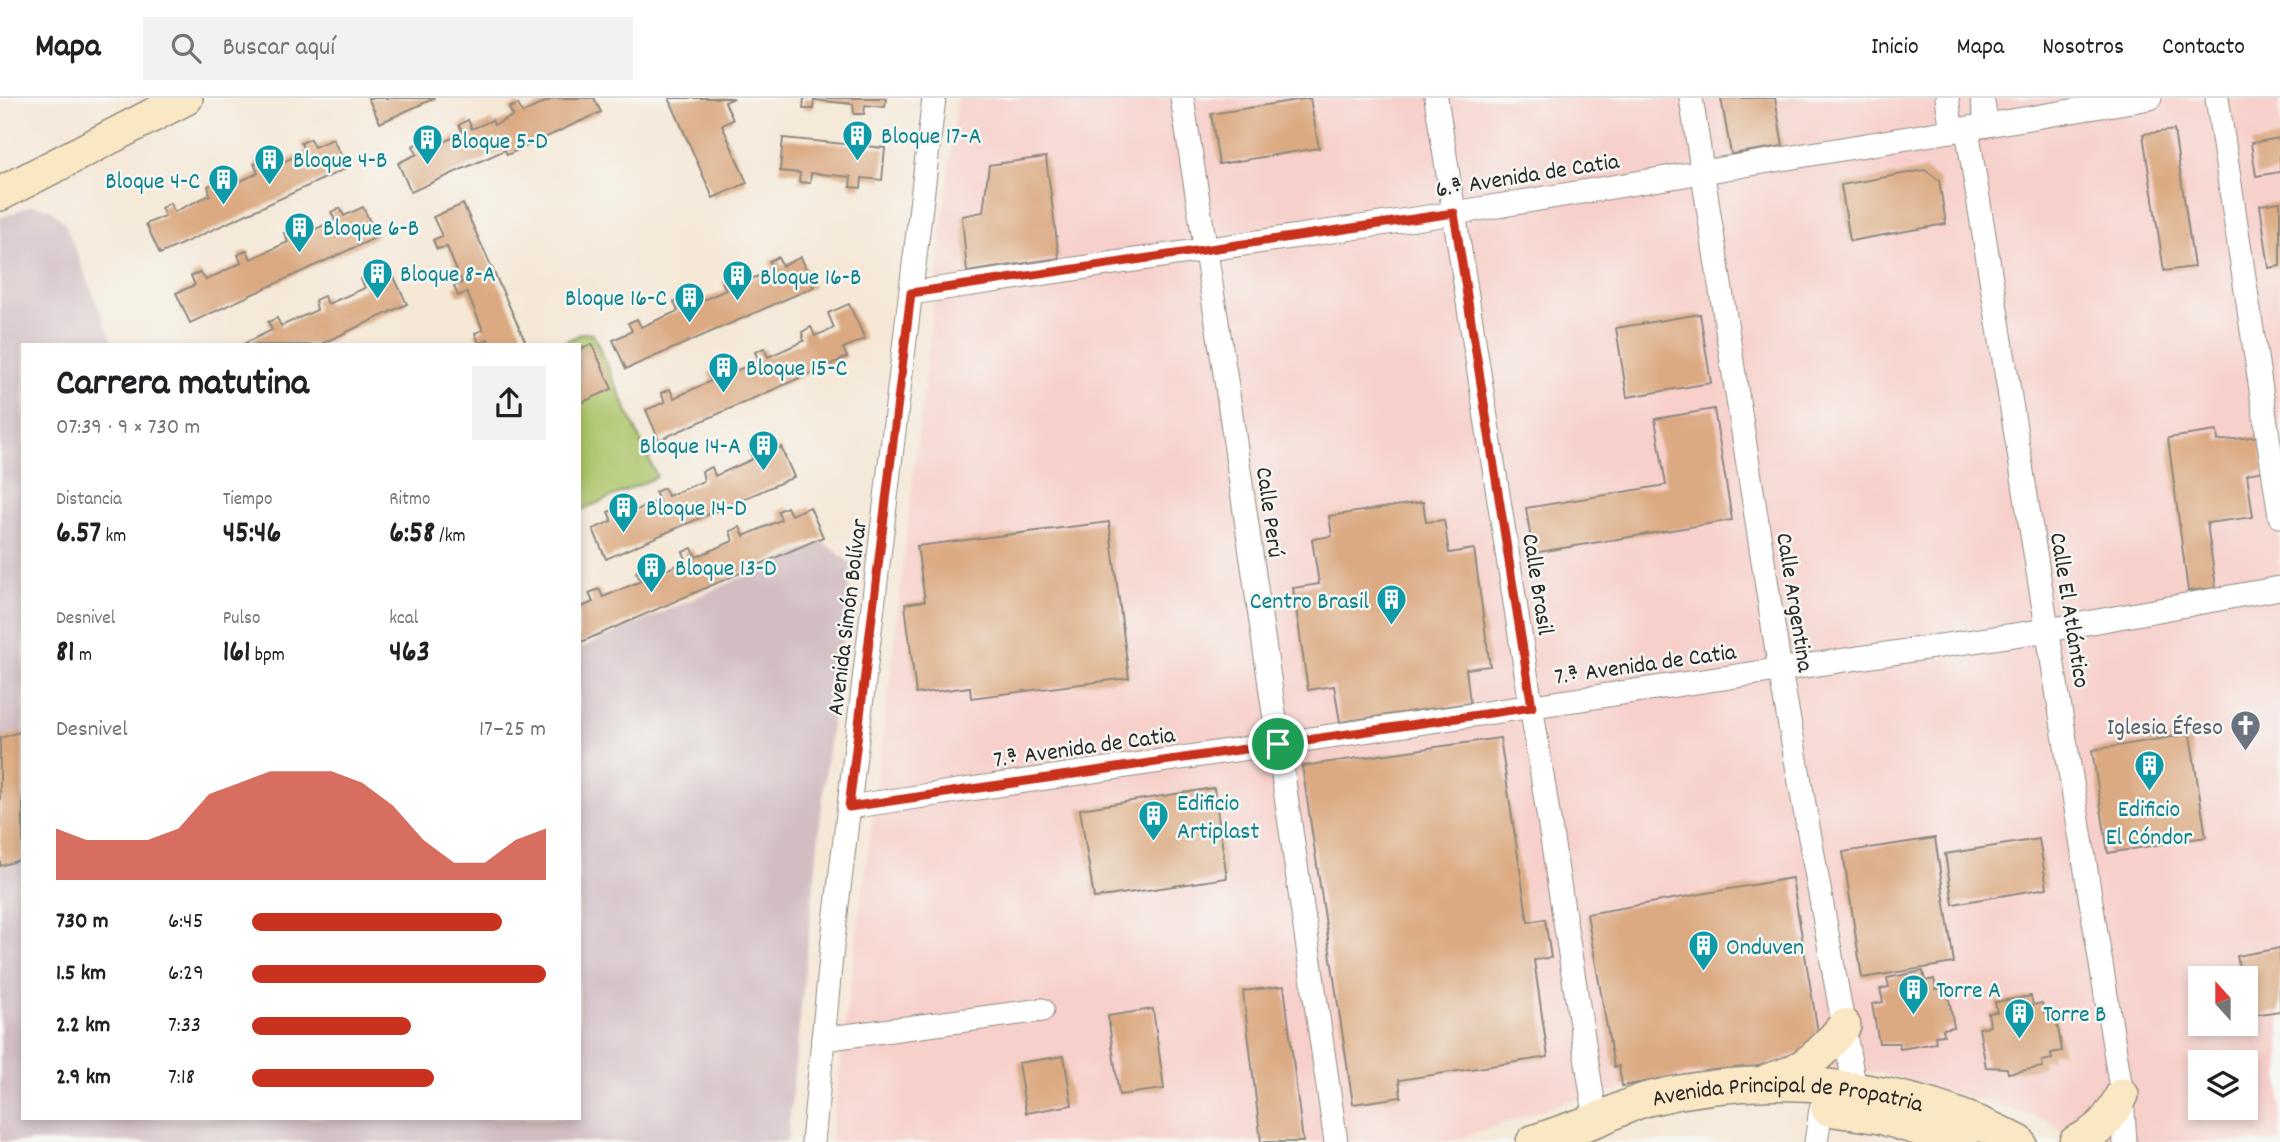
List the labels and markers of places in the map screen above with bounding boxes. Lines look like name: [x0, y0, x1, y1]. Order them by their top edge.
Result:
building icon: Bloque 17-A: [841, 118, 875, 162]
place label: Bloque 17-A: [881, 121, 982, 155]
building icon: Bloque 5-D: [411, 123, 445, 167]
place label: Bloque 5-D: [451, 126, 548, 160]
building icon: Bloque 4-B: [253, 142, 287, 186]
place label: Bloque 4-B: [293, 145, 387, 179]
building icon: Bloque 4-C: [206, 163, 240, 207]
place label: Bloque 4-C: [105, 166, 200, 200]
building icon: Bloque 6-B: [283, 210, 317, 254]
place label: Bloque 6-B: [323, 213, 419, 247]
building icon: Bloque 8-A: [360, 256, 394, 300]
place label: Bloque 8-A: [400, 259, 496, 293]
building icon: Bloque 16-B: [720, 259, 754, 303]
place label: Bloque 16-B: [760, 262, 861, 296]
building icon: Bloque 16-C: [673, 280, 707, 324]
place label: Bloque 16-C: [565, 283, 667, 317]
building icon: Bloque 15-C: [706, 350, 740, 394]
place label: Bloque 15-C: [746, 353, 847, 387]
building icon: Bloque 14-A: [747, 428, 781, 472]
place label: Bloque 14-A: [640, 431, 741, 465]
building icon: Bloque 14-D: [606, 490, 640, 534]
place label: Bloque 14-D: [646, 493, 747, 527]
building icon: Bloque 13-D: [635, 550, 669, 594]
place label: Bloque 13-D: [675, 553, 776, 587]
building icon: Centro Brasil: [1375, 583, 1409, 627]
place label: Centro Brasil: [1250, 586, 1369, 620]
church icon: Iglesia Éfeso: [2229, 709, 2263, 753]
place label: Iglesia Éfeso: [2107, 712, 2223, 746]
pin: [1248, 714, 1308, 774]
building icon: Edificio El Cóndor: [2132, 749, 2166, 793]
place label: Edificio Artiplast: [1177, 788, 1259, 850]
place label: Edificio El Cóndor: [2106, 794, 2192, 856]
building icon: Edificio Artiplast: [1137, 799, 1171, 843]
building icon: Onduven: [1686, 929, 1720, 973]
place label: Onduven: [1726, 932, 1804, 966]
building icon: Torre A: [1896, 972, 1930, 1016]
place label: Torre A: [1936, 975, 2001, 1009]
building icon: Torre B: [2003, 996, 2037, 1040]
place label: Torre B: [2043, 999, 2106, 1033]

